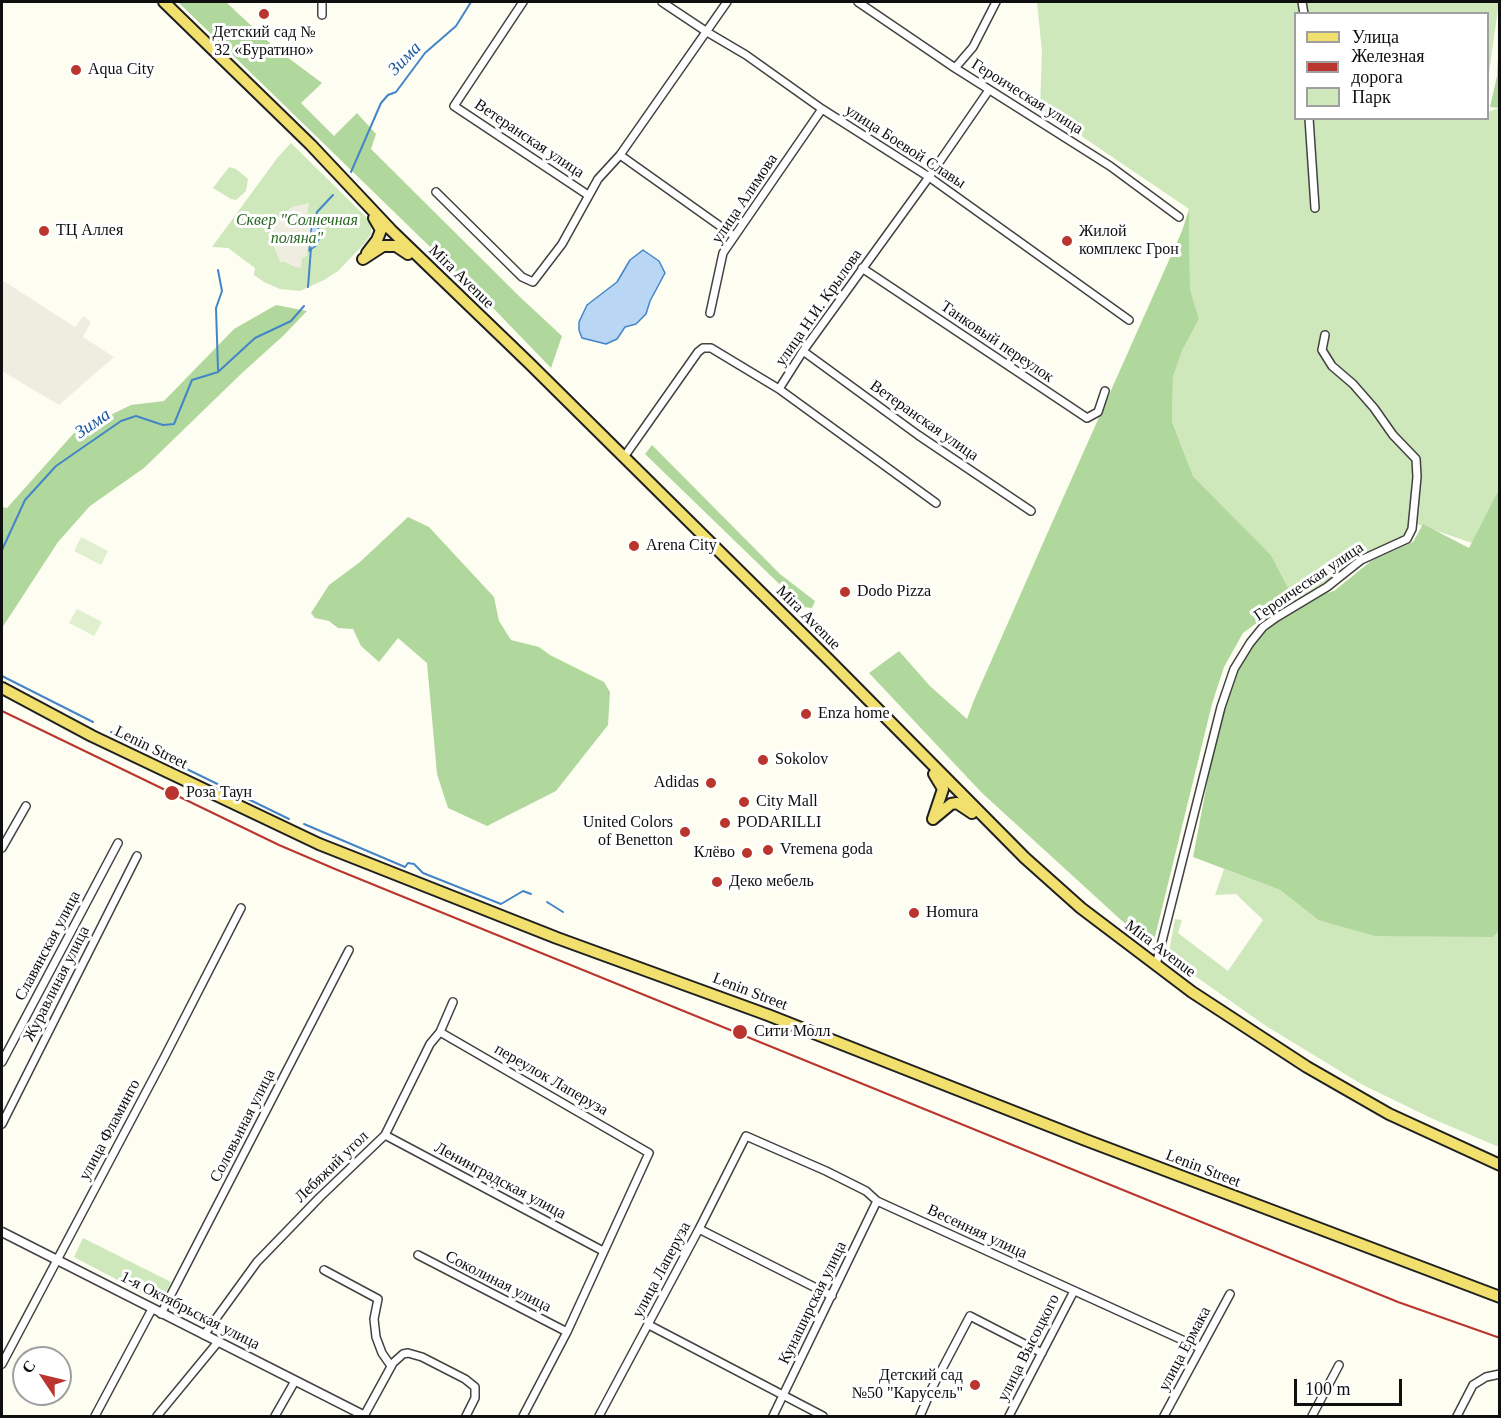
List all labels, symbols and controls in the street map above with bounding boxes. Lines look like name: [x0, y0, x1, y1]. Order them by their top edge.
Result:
marker: Детский сад № 32 «Буратино»: [257, 7, 271, 21]
legend: [1294, 12, 1489, 120]
place label: Детский сад № 32 «Буратино»: [212, 23, 316, 61]
text: Улица: [1352, 27, 1399, 47]
water label: Зима: [384, 38, 426, 80]
text: Железная дорога: [1351, 46, 1425, 87]
street label: Героическая улица: [968, 55, 1086, 139]
place label: Aqua City: [88, 60, 154, 80]
marker: Aqua City: [69, 63, 83, 77]
text: Парк: [1352, 87, 1391, 107]
street label: Ветеранская улица: [471, 95, 587, 183]
street label: улица Боевой Славы: [841, 101, 969, 193]
street label: улица Алимова: [708, 150, 782, 248]
park label: Сквер "Солнечная поляна": [236, 211, 358, 249]
place label: ТЦ Аллея: [56, 221, 123, 241]
place label: Жилой комплекс Грон: [1079, 222, 1179, 260]
marker: ТЦ Аллея: [37, 224, 51, 238]
marker: Жилой комплекс Грон: [1060, 234, 1074, 248]
street label: Mira Avenue: [424, 241, 498, 313]
street label: улица Н.И. Крылова: [771, 246, 867, 370]
street label: Танковый переулок: [937, 297, 1057, 387]
street label: Ветеранская улица: [866, 376, 982, 466]
water label: Зима: [71, 404, 115, 444]
place label: Arena City: [646, 536, 717, 556]
street label: Героическая улица: [1251, 538, 1367, 626]
marker: Arena City: [627, 539, 641, 553]
street label: Mira Avenue: [772, 582, 844, 654]
place label: Dodo Pizza: [857, 582, 931, 602]
marker: Dodo Pizza: [838, 585, 852, 599]
place label: Enza home: [818, 704, 890, 724]
marker: Enza home: [799, 707, 813, 721]
street label: Lenin Street: [111, 722, 191, 774]
place label: Sokolov: [775, 750, 828, 770]
marker: Sokolov: [756, 753, 770, 767]
place label: Adidas: [654, 773, 699, 793]
marker: Adidas: [704, 776, 718, 790]
place label: Роза Таун: [186, 783, 252, 803]
marker: Роза Таун: [163, 784, 181, 802]
place label: City Mall: [756, 792, 818, 812]
marker: City Mall: [737, 795, 751, 809]
place label: United Colors of Benetton: [583, 813, 673, 851]
place label: PODARILLI: [737, 813, 821, 833]
marker: PODARILLI: [718, 816, 732, 830]
marker: United Colors of Benetton: [678, 825, 692, 839]
place label: Vremena goda: [780, 840, 873, 860]
place label: Клёво: [694, 843, 735, 863]
marker: Vremena goda: [761, 843, 775, 857]
marker: Клёво: [740, 846, 754, 860]
place label: Деко мебель: [729, 872, 814, 892]
marker: Деко мебель: [710, 875, 724, 889]
street label: Славянская улица: [11, 888, 85, 1004]
place label: Homura: [926, 903, 978, 923]
marker: Homura: [907, 906, 921, 920]
street label: Mira Avenue: [1121, 916, 1199, 982]
street label: Журавлиная улица: [20, 923, 94, 1045]
street label: Lenin Street: [710, 969, 790, 1015]
place label: Сити Молл: [754, 1022, 830, 1042]
marker: Сити Молл: [731, 1023, 749, 1041]
street label: переулок Лаперуза: [491, 1040, 611, 1120]
street label: Соловьиная улица: [206, 1066, 280, 1186]
street label: улица Фламинго: [75, 1076, 145, 1184]
street label: Лебяжий угол: [291, 1127, 373, 1207]
street label: Ленинградская улица: [431, 1138, 569, 1224]
street label: Lenin Street: [1163, 1146, 1243, 1192]
street label: Весенняя улица: [924, 1200, 1030, 1264]
street label: улица Лаперуза: [629, 1219, 695, 1321]
street label: Кунаширская улица: [775, 1238, 851, 1368]
street label: Соколиная улица: [442, 1247, 554, 1317]
street label: 1-я Октябрьская улица: [117, 1267, 263, 1355]
street label: улица Высоцкого: [994, 1291, 1064, 1405]
street label: улица Ермака: [1155, 1304, 1215, 1394]
north arrow: [12, 1346, 72, 1406]
text: С: [18, 1357, 39, 1376]
place label: Детский сад №50 "Карусель": [852, 1366, 963, 1404]
scale bar: [1297, 1367, 1405, 1405]
marker: Детский сад №50 "Карусель": [968, 1378, 982, 1392]
text: 100 m: [1305, 1379, 1351, 1399]

